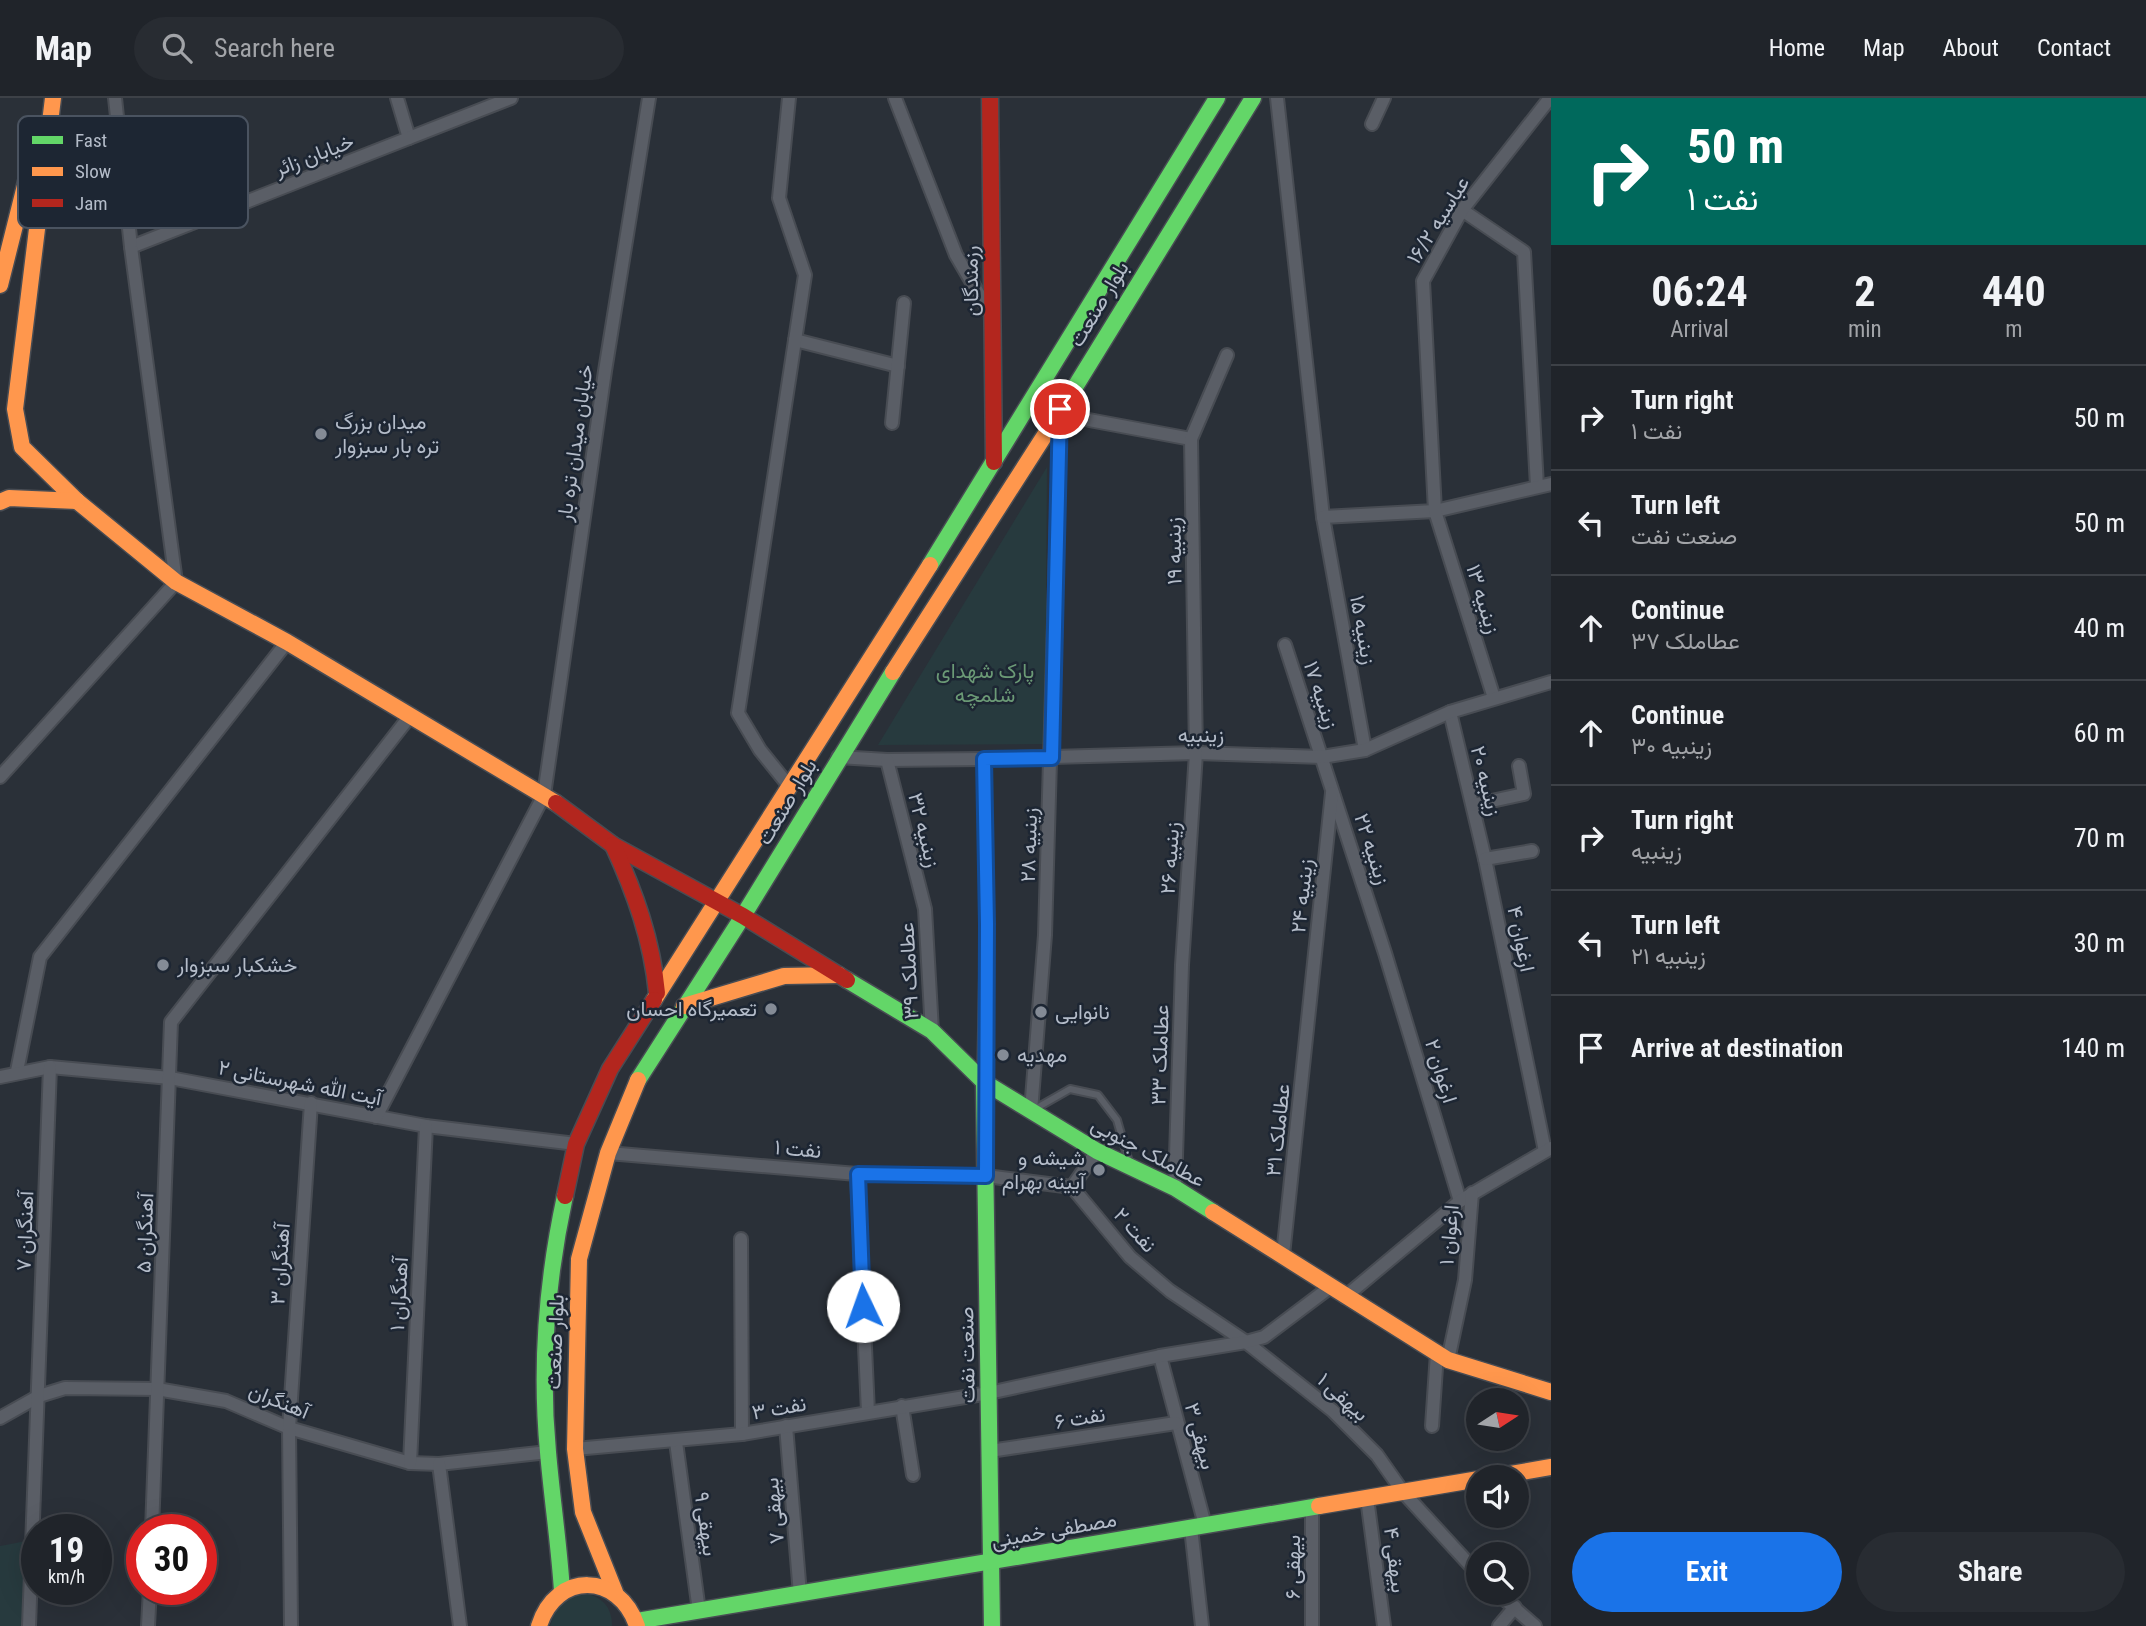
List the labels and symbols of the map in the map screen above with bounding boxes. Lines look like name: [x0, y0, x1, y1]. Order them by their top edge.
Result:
legend: [18, 116, 248, 228]
text: Fast: [75, 129, 107, 152]
street label: خیابان زائر: [270, 129, 357, 182]
text: Slow: [75, 160, 111, 183]
street label: عباسیه ۱۶/۲: [1402, 172, 1474, 268]
text: Jam: [75, 192, 108, 215]
street label: رزمندگان: [958, 245, 985, 317]
street label: بلوار صنعت: [1064, 257, 1135, 352]
street label: خیابان میدان تره بار: [552, 363, 599, 524]
pin: [1030, 379, 1090, 439]
place label: میدان بزرگ تره بار سبزوار: [334, 410, 439, 459]
marker: میدان بزرگ تره بار سبزوار: [313, 426, 329, 442]
street label: زینبیه ۱۹: [1161, 517, 1188, 585]
street label: زینبیه ۱۳: [1460, 561, 1505, 637]
street label: زینبیه ۱۵: [1344, 594, 1381, 667]
street label: زینبیه ۱۷: [1298, 658, 1343, 732]
park label: پارک شهدای شلمچه: [936, 659, 1034, 709]
street label: زینبیه: [1178, 723, 1224, 748]
street label: زینبیه ۲۰: [1465, 744, 1506, 819]
street label: بلوار صنعت: [752, 755, 823, 850]
street label: زینبیه ۳۲: [902, 790, 945, 870]
street label: زینبیه ۲۸: [1016, 807, 1043, 883]
street label: زینبیه ۲۲: [1348, 810, 1395, 888]
street label: زینبیه ۲۶: [1155, 821, 1186, 895]
street label: زینبیه ۲۴: [1286, 858, 1319, 934]
street label: ارغوان ۴: [1501, 904, 1540, 974]
street label: عطاملک ۳۹: [894, 922, 924, 1020]
place label: خشکبار سبزوار: [176, 953, 297, 978]
marker: خشکبار سبزوار: [155, 957, 171, 973]
place label: تعمیرگاه احسان: [626, 997, 757, 1022]
place label: نانوایی: [1055, 1000, 1110, 1025]
marker: تعمیرگاه احسان: [763, 1001, 779, 1017]
marker: نانوایی: [1033, 1004, 1049, 1020]
street label: عطاملک ۳۳: [1146, 1004, 1174, 1106]
street label: ارغوان ۲: [1419, 1036, 1462, 1106]
place label: مهدیه: [1017, 1043, 1067, 1068]
marker: مهدیه: [995, 1047, 1011, 1063]
street label: آیت الله شهرستانی ۲: [216, 1054, 386, 1112]
street label: عطاملک ۳۱: [1261, 1083, 1295, 1177]
street label: عطاملک جنوبی: [1087, 1112, 1209, 1193]
street label: نفت ۱: [774, 1135, 822, 1163]
place label: شیشه و آیینه بهرام: [1002, 1146, 1087, 1196]
marker: شیشه و آیینه بهرام: [1091, 1162, 1107, 1178]
street label: آهنگران ۷: [12, 1188, 39, 1272]
street label: آهنگران ۵: [132, 1190, 159, 1274]
street label: نفت ۲: [1109, 1203, 1161, 1257]
street label: ارغوان ۱: [1434, 1204, 1465, 1266]
street label: آهنگران ۳: [265, 1220, 296, 1306]
street label: آهنگران ۱: [385, 1254, 414, 1332]
position arrow: [826, 1269, 900, 1343]
street label: بلوار صنعت: [541, 1294, 570, 1390]
street label: صنعت نفت: [954, 1306, 980, 1404]
street label: بیهقی ۱: [1312, 1368, 1373, 1427]
street label: آهنگران: [245, 1378, 315, 1426]
north arrow: [1466, 1388, 1530, 1451]
street label: نفت ۳: [750, 1391, 808, 1425]
street label: بیهقی ۳: [1179, 1400, 1220, 1472]
street label: نفت ۶: [1053, 1402, 1107, 1434]
street label: بیهقی ۷: [759, 1477, 790, 1545]
street label: بیهقی ۹: [689, 1490, 722, 1558]
street label: مصطفی خمینی: [990, 1507, 1118, 1553]
speed limit sign: 30: [126, 1514, 217, 1605]
street label: بیهقی ۴: [1378, 1526, 1411, 1594]
street label: بیهقی ۶: [1281, 1535, 1306, 1599]

